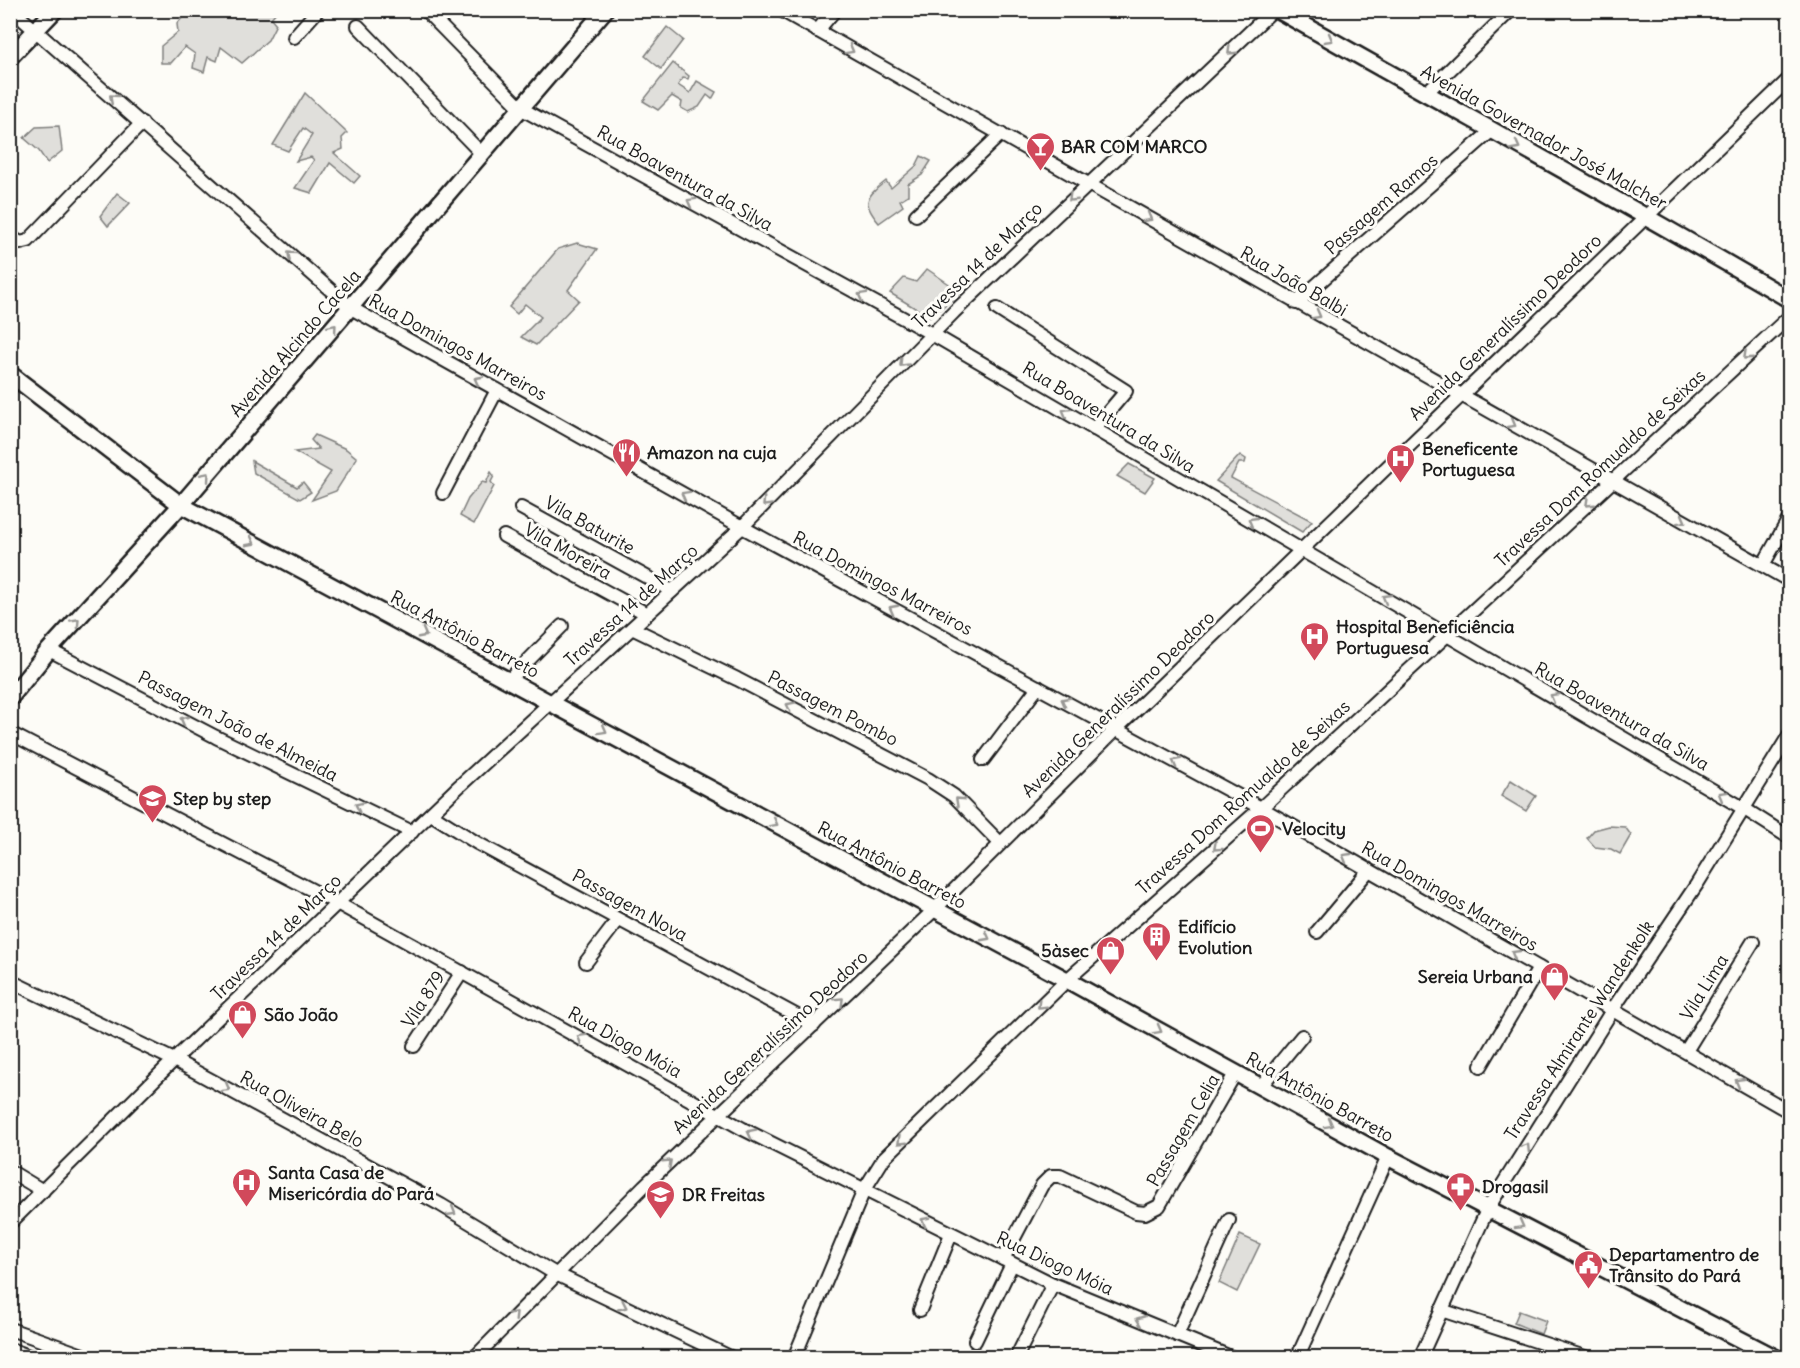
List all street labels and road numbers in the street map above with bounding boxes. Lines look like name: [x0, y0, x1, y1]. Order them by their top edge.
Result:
street label: Avenida Governador José Malcher: [1417, 60, 1672, 215]
street label: Rua Boaventura da Silva: [593, 120, 777, 236]
street label: Passagem Ramos: [1320, 148, 1442, 260]
street label: Travessa 14 de Março: [907, 197, 1047, 333]
street label: Avenida Generalíssimo Deodoro: [1404, 229, 1606, 425]
street label: Rua João Balbi: [1236, 241, 1352, 321]
street label: Avenida Alcindo Cacela: [225, 264, 365, 422]
street label: Rua Domingos Marreiros: [365, 288, 551, 406]
street label: Rua Boaventura da Silva: [1018, 356, 1200, 478]
street label: Travessa Dom Romualdo de Seixas: [1490, 364, 1710, 572]
street label: Vila Baturite: [541, 491, 639, 559]
street label: Vila Moreira: [520, 518, 616, 584]
street label: Rua Domingos Marreiros: [789, 526, 977, 640]
street label: Travessa 14 de Março: [559, 539, 703, 671]
street label: Rua Antônio Barreto: [387, 585, 543, 683]
street label: Avenida Generalíssimo Deodoro: [1017, 606, 1219, 802]
street label: Rua Boaventura da Silva: [1531, 657, 1713, 775]
street label: Passagem Pombo: [764, 665, 902, 751]
street label: Passagem João de Almeida: [134, 666, 342, 786]
street label: Travessa Dom Romualdo de Seixas: [1131, 695, 1355, 899]
street label: Rua Antônio Barreto: [814, 816, 970, 914]
street label: Rua Domingos Marreiros: [1358, 836, 1542, 956]
street label: Passagem Nova: [568, 864, 692, 946]
street label: Travessa 14 de Março: [206, 869, 346, 1005]
street label: Travessa Almirante Wandenkolk: [1499, 916, 1659, 1144]
street label: Avenida Generalíssimo Deodoro: [667, 945, 873, 1139]
street label: Vila Lima: [1675, 950, 1733, 1024]
street label: Vila 879: [396, 966, 450, 1032]
street label: Rua Diogo Móia: [564, 1001, 686, 1083]
street label: Rua Antônio Barreto: [1242, 1047, 1398, 1147]
street label: Rua Oliveira Belo: [236, 1065, 368, 1153]
street label: Passagem Celia: [1141, 1069, 1225, 1191]
street label: Rua Diogo Móia: [993, 1226, 1117, 1300]

